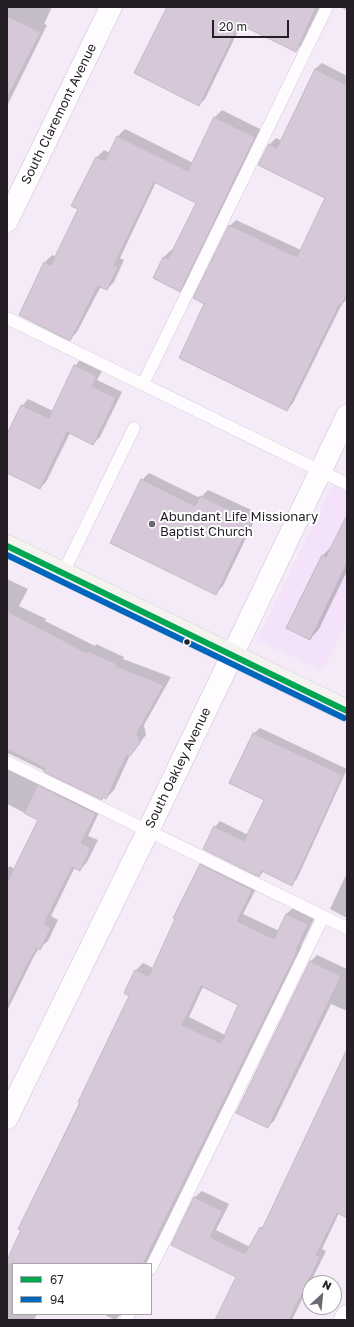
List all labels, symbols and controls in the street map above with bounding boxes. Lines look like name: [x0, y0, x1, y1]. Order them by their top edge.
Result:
scale bar: [214, 12, 291, 38]
text: 20 m: [219, 19, 247, 34]
street label: South Claremont Avenue: [18, 41, 100, 187]
place label: Abundant Life Missionary Baptist Church: [160, 509, 318, 540]
marker: Abundant Life Missionary Baptist Church: [147, 519, 157, 529]
unlabelled marker: [182, 637, 192, 647]
street label: South Oakley Avenue: [142, 705, 214, 831]
legend: [12, 1263, 152, 1315]
text: 67: [50, 1272, 64, 1287]
north arrow: [302, 1275, 342, 1315]
text: N: [321, 1277, 334, 1292]
text: 94: [50, 1292, 65, 1307]

